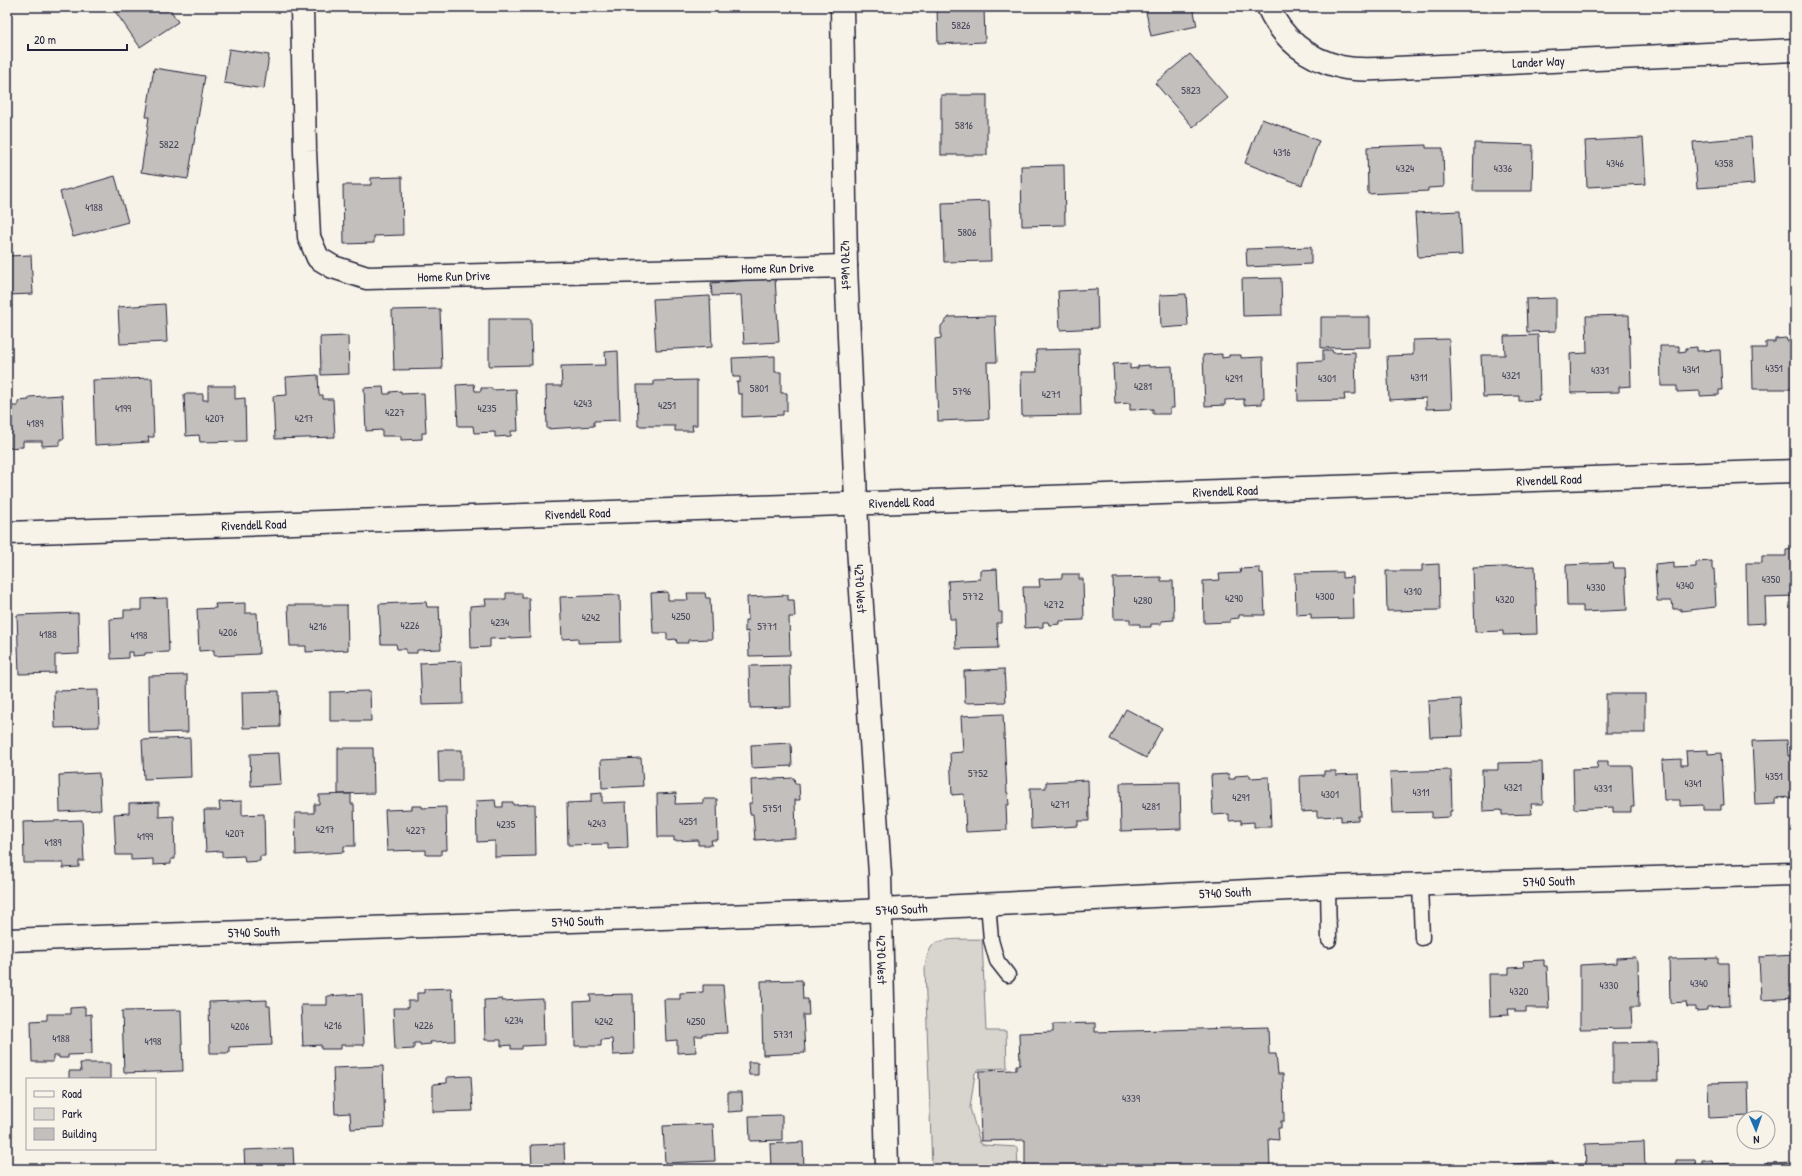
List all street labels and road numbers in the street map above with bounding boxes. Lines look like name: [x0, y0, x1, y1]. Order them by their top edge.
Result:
street label: Lander Way: [1512, 51, 1566, 72]
street label: 4270 West: [837, 240, 856, 290]
street label: Home Run Drive: [741, 258, 814, 278]
street label: Home Run Drive: [417, 266, 490, 286]
street label: Rivendell Road: [1516, 469, 1582, 490]
street label: Rivendell Road: [1192, 481, 1258, 501]
street label: Rivendell Road: [869, 492, 934, 512]
street label: Rivendell Road: [545, 503, 611, 523]
street label: Rivendell Road: [221, 514, 287, 535]
street label: 4270 West: [850, 564, 871, 614]
street label: 5740 South: [1523, 871, 1576, 891]
street label: 5740 South: [1199, 882, 1252, 903]
street label: 5740 South: [875, 899, 928, 919]
street label: 5740 South: [551, 911, 605, 931]
street label: 5740 South: [228, 922, 281, 942]
street label: 4270 West: [872, 935, 892, 985]

